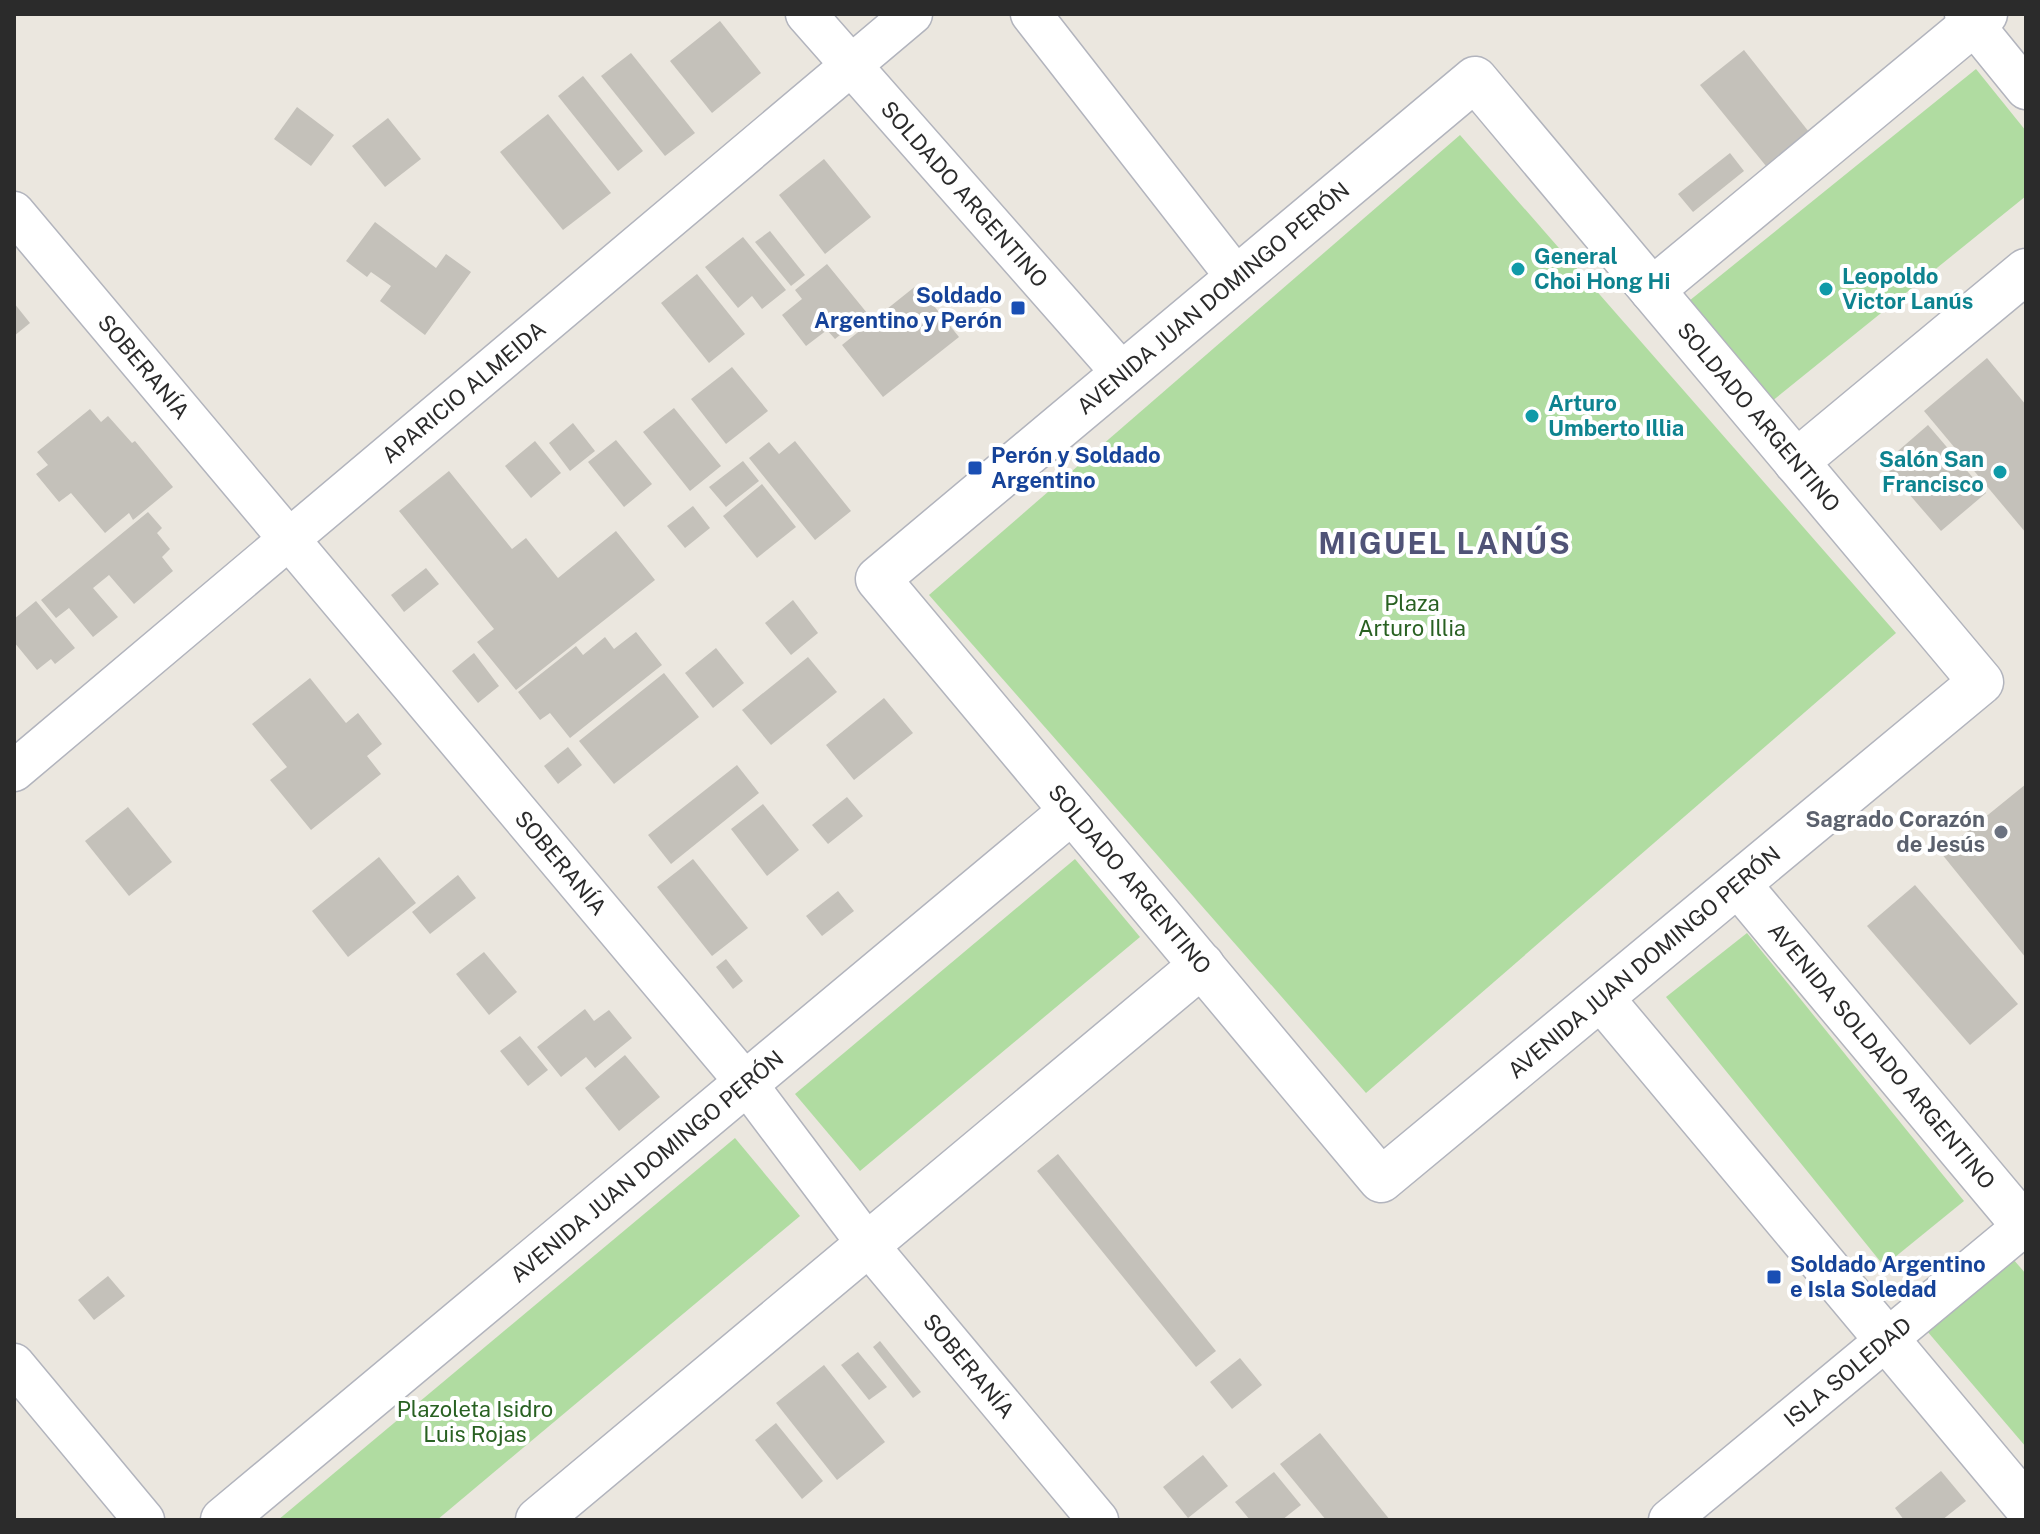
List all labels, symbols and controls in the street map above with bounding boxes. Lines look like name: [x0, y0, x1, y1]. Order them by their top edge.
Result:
street label: SOLDADO ARGENTINO: [876, 96, 1053, 292]
street label: AVENIDA JUAN DOMINGO PERÓN: [1071, 176, 1354, 420]
place label: General Choi Hong Hi: [1534, 243, 1670, 294]
marker: General Choi Hong Hi: [1509, 260, 1527, 278]
place label: Leopoldo Victor Lanús: [1842, 263, 1973, 314]
marker: Leopoldo Victor Lanús: [1817, 280, 1835, 298]
place label: Soldado Argentino y Perón: [814, 282, 1002, 333]
marker: Soldado Argentino y Perón: [1009, 299, 1027, 317]
street label: SOBERANÍA: [93, 309, 195, 424]
street label: APARICIO ALMEIDA: [376, 316, 551, 468]
street label: SOLDADO ARGENTINO: [1672, 317, 1846, 517]
place label: Arturo Umberto Illia: [1548, 390, 1684, 441]
marker: Arturo Umberto Illia: [1523, 407, 1541, 425]
place label: Perón y Soldado Argentino: [991, 442, 1161, 493]
place label: Salón San Francisco: [1879, 446, 1984, 497]
marker: Perón y Soldado Argentino: [966, 459, 984, 477]
marker: Salón San Francisco: [1991, 463, 2009, 481]
district label: MIGUEL LANÚS: [1318, 525, 1572, 561]
park label: Plaza Arturo Illia: [1358, 590, 1466, 641]
street label: SOLDADO ARGENTINO: [1043, 779, 1217, 979]
street label: SOBERANÍA: [510, 805, 612, 920]
place label: Sagrado Corazón de Jesús: [1805, 806, 1985, 857]
marker: Sagrado Corazón de Jesús: [1992, 823, 2010, 841]
street label: AVENIDA JUAN DOMINGO PERÓN: [1502, 840, 1785, 1084]
street label: AVENIDA SOLDADO ARGENTINO: [1763, 917, 2001, 1194]
street label: AVENIDA JUAN DOMINGO PERÓN: [505, 1045, 788, 1288]
place label: Soldado Argentino e Isla Soledad: [1790, 1251, 1986, 1302]
marker: Soldado Argentino e Isla Soledad: [1765, 1268, 1783, 1286]
street label: SOBERANÍA: [918, 1308, 1020, 1423]
street label: ISLA SOLEDAD: [1779, 1312, 1917, 1432]
park label: Plazoleta Isidro Luis Rojas: [397, 1396, 553, 1447]

